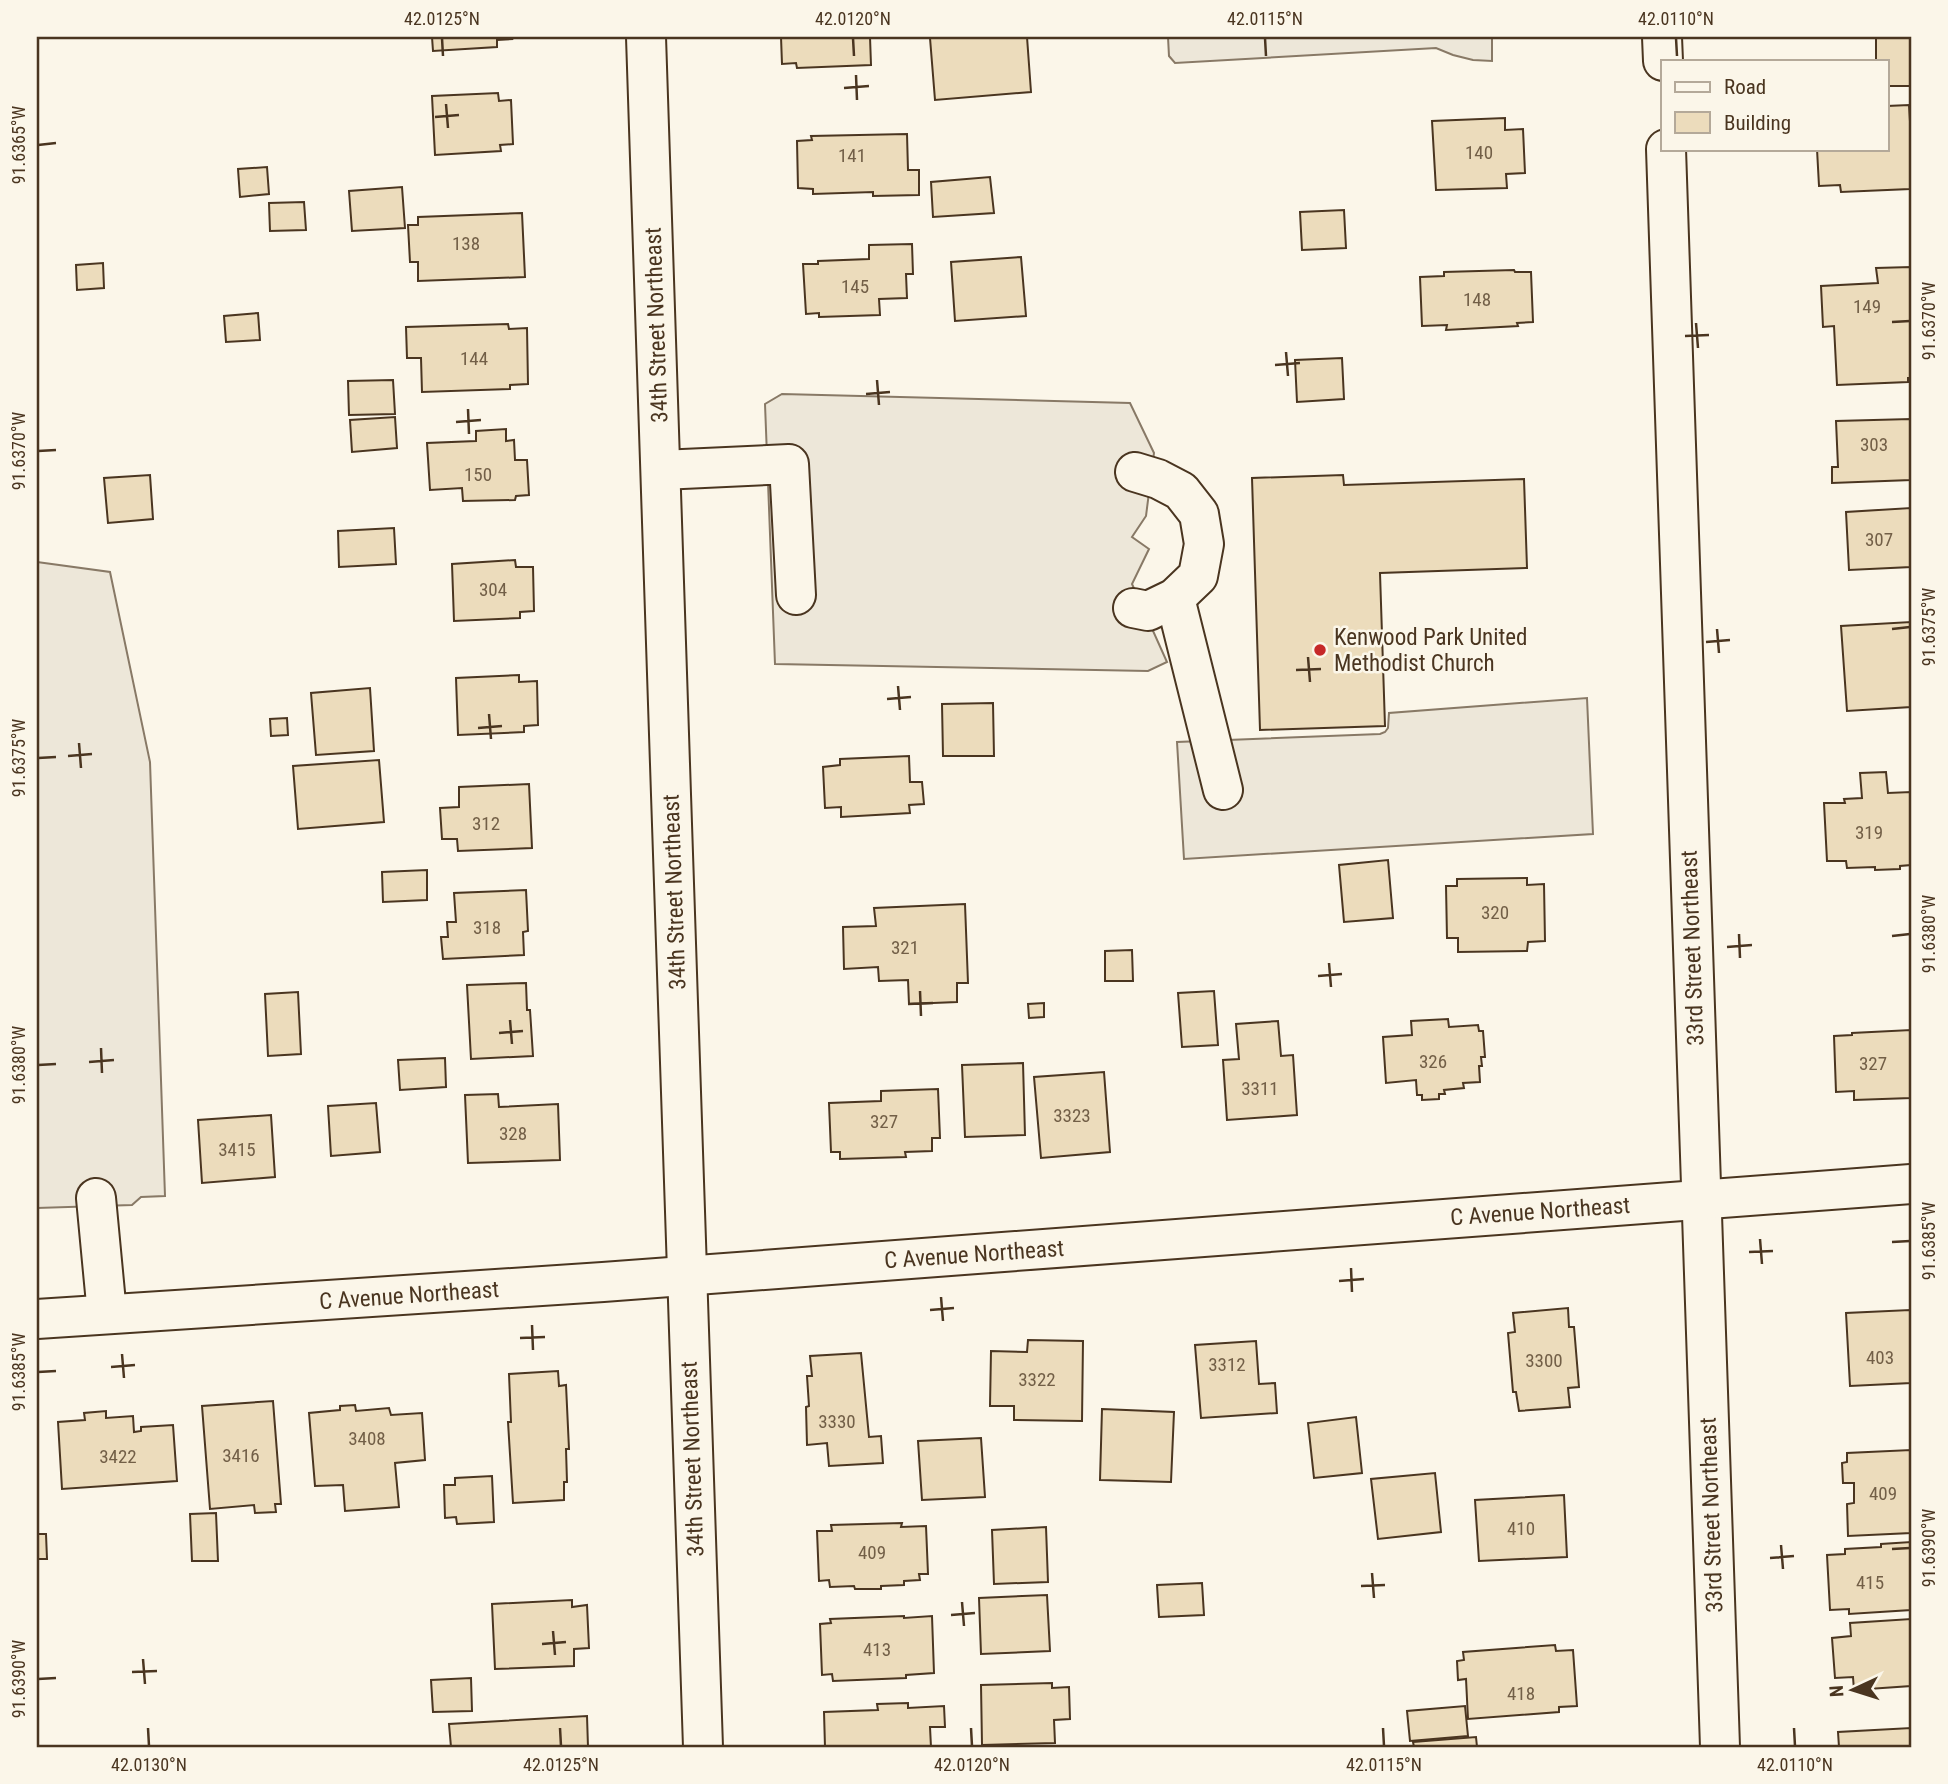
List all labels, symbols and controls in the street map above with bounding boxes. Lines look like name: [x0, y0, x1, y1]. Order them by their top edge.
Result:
text: 42.0125°N: [404, 8, 480, 29]
text: 42.0120°N: [815, 8, 891, 29]
text: 42.0115°N: [1227, 8, 1303, 29]
text: 42.0110°N: [1638, 8, 1714, 29]
legend: [1661, 60, 1888, 150]
text: Road: [1724, 75, 1766, 99]
text: 91.6365°W: [8, 105, 29, 184]
text: Building: [1724, 111, 1791, 135]
house number: 140: [1465, 141, 1493, 164]
house number: 141: [838, 144, 866, 167]
street label: 34th Street Northeast: [640, 227, 673, 423]
house number: 138: [452, 232, 480, 255]
house number: 145: [841, 275, 869, 298]
text: 91.6370°W: [1918, 281, 1939, 360]
house number: 148: [1463, 288, 1491, 311]
house number: 149: [1853, 295, 1881, 318]
house number: 144: [460, 347, 488, 370]
text: 91.6370°W: [8, 411, 29, 490]
house number: 303: [1860, 433, 1888, 456]
house number: 150: [464, 463, 492, 486]
house number: 307: [1865, 528, 1893, 551]
house number: 304: [479, 578, 507, 601]
text: 91.6375°W: [1918, 587, 1939, 666]
place label: Kenwood Park United Methodist Church: [1334, 624, 1528, 677]
marker: Kenwood Park United Methodist Church: [1312, 642, 1328, 658]
text: 91.6375°W: [8, 718, 29, 797]
street label: 34th Street Northeast: [658, 794, 691, 990]
house number: 312: [472, 812, 500, 835]
house number: 319: [1855, 821, 1883, 844]
street label: 33rd Street Northeast: [1676, 850, 1709, 1046]
text: 91.6380°W: [1918, 894, 1939, 973]
house number: 320: [1481, 901, 1509, 924]
house number: 318: [473, 916, 501, 939]
house number: 321: [891, 936, 919, 959]
text: 91.6380°W: [8, 1025, 29, 1104]
house number: 326: [1419, 1050, 1447, 1073]
house number: 327: [1859, 1052, 1887, 1075]
house number: 3311: [1241, 1077, 1279, 1100]
house number: 3323: [1053, 1104, 1091, 1127]
house number: 327: [870, 1110, 898, 1133]
house number: 328: [499, 1122, 527, 1145]
house number: 3415: [218, 1138, 256, 1161]
street label: C Avenue Northeast: [1449, 1192, 1631, 1231]
text: 91.6385°W: [1918, 1201, 1939, 1280]
street label: C Avenue Northeast: [883, 1235, 1065, 1274]
street label: C Avenue Northeast: [318, 1276, 500, 1315]
text: 91.6385°W: [8, 1332, 29, 1411]
house number: 403: [1866, 1346, 1894, 1369]
house number: 3300: [1525, 1349, 1563, 1372]
house number: 3312: [1208, 1353, 1246, 1376]
street label: 34th Street Northeast: [676, 1361, 709, 1557]
house number: 3322: [1018, 1368, 1056, 1391]
house number: 3330: [818, 1410, 856, 1433]
street label: 33rd Street Northeast: [1695, 1417, 1728, 1613]
house number: 3408: [348, 1427, 386, 1450]
house number: 3416: [222, 1444, 260, 1467]
house number: 3422: [99, 1445, 137, 1468]
house number: 409: [1869, 1482, 1897, 1505]
text: 91.6390°W: [1918, 1508, 1939, 1587]
house number: 410: [1507, 1517, 1535, 1540]
house number: 409: [858, 1541, 886, 1564]
house number: 415: [1856, 1571, 1884, 1594]
house number: 413: [863, 1638, 891, 1661]
text: 91.6390°W: [8, 1639, 29, 1718]
north arrow: [1818, 1654, 1888, 1724]
house number: 418: [1507, 1682, 1535, 1705]
text: N: [1825, 1685, 1848, 1698]
text: 42.0130°N: [111, 1754, 187, 1775]
text: 42.0125°N: [523, 1754, 599, 1775]
text: 42.0120°N: [934, 1754, 1010, 1775]
text: 42.0115°N: [1346, 1754, 1422, 1775]
text: 42.0110°N: [1757, 1754, 1833, 1775]

